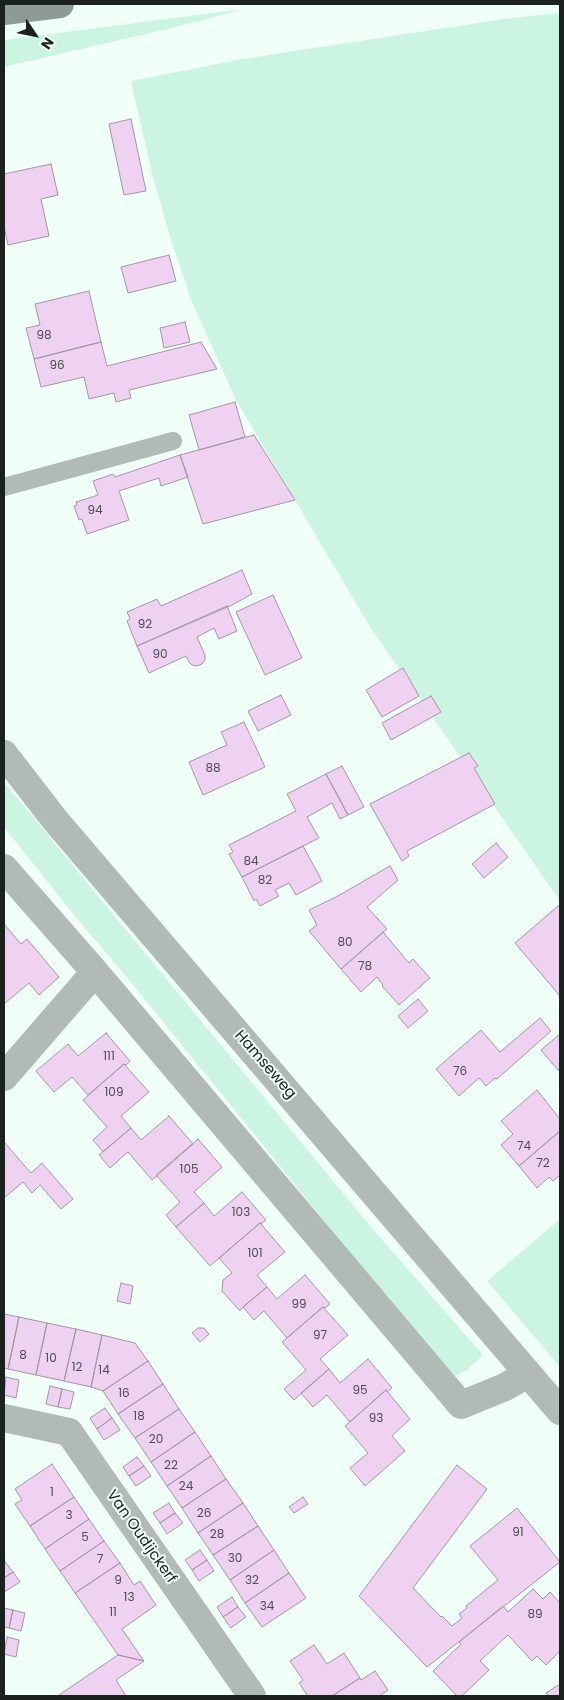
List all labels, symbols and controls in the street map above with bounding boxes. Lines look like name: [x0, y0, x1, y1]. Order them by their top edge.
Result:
north arrow: [10, 10, 60, 60]
text: N: [36, 33, 59, 53]
house number: 98: [36, 329, 52, 343]
house number: 96: [49, 359, 65, 373]
house number: 94: [87, 504, 103, 518]
house number: 92: [138, 618, 152, 632]
house number: 90: [152, 648, 168, 662]
house number: 88: [205, 762, 221, 776]
house number: 84: [243, 855, 259, 869]
house number: 82: [258, 874, 272, 888]
house number: 80: [337, 936, 353, 950]
house number: 78: [358, 960, 372, 974]
street label: Hamseweg: [230, 1027, 300, 1103]
house number: 111: [103, 1050, 115, 1064]
house number: 76: [453, 1065, 467, 1079]
house number: 109: [105, 1086, 123, 1100]
house number: 74: [517, 1140, 531, 1154]
house number: 72: [536, 1157, 550, 1171]
house number: 105: [180, 1163, 198, 1177]
house number: 103: [232, 1206, 250, 1220]
house number: 101: [247, 1247, 263, 1261]
house number: 99: [291, 1298, 307, 1312]
house number: 97: [313, 1329, 327, 1343]
house number: 8: [19, 1349, 27, 1363]
house number: 10: [45, 1352, 57, 1366]
house number: 12: [72, 1361, 82, 1375]
house number: 14: [98, 1364, 110, 1378]
house number: 95: [352, 1384, 368, 1398]
house number: 16: [118, 1387, 130, 1401]
house number: 18: [133, 1410, 145, 1424]
house number: 93: [369, 1412, 383, 1426]
house number: 20: [149, 1433, 163, 1447]
house number: 22: [164, 1459, 178, 1473]
house number: 24: [179, 1480, 193, 1494]
house number: 1: [50, 1486, 54, 1500]
street label: Van Oudijckerf: [102, 1487, 180, 1587]
house number: 26: [197, 1507, 211, 1521]
house number: 3: [65, 1509, 73, 1523]
house number: 91: [512, 1526, 524, 1540]
house number: 28: [210, 1528, 224, 1542]
house number: 5: [81, 1531, 89, 1545]
house number: 30: [228, 1552, 242, 1566]
house number: 7: [97, 1553, 103, 1567]
house number: 9: [114, 1574, 122, 1588]
house number: 32: [245, 1574, 259, 1588]
house number: 13: [124, 1591, 134, 1605]
house number: 34: [260, 1600, 274, 1614]
house number: 11: [109, 1606, 117, 1620]
house number: 89: [527, 1608, 543, 1622]

